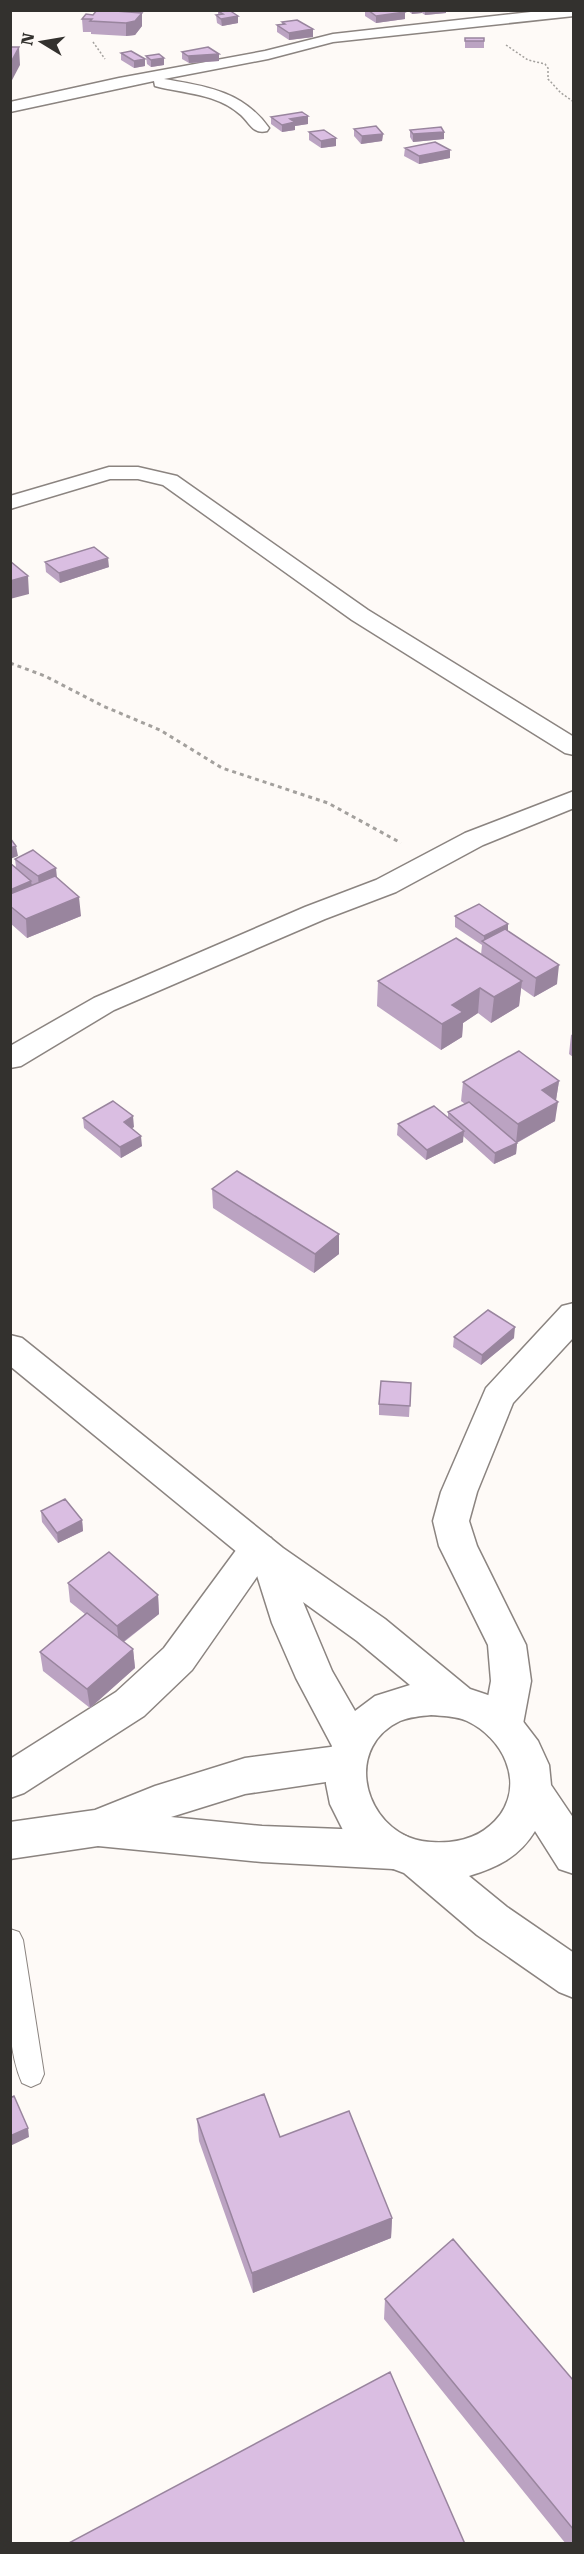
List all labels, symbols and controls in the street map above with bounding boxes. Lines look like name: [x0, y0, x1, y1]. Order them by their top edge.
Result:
north arrow: [12, 12, 72, 72]
text: N: [17, 31, 38, 47]

